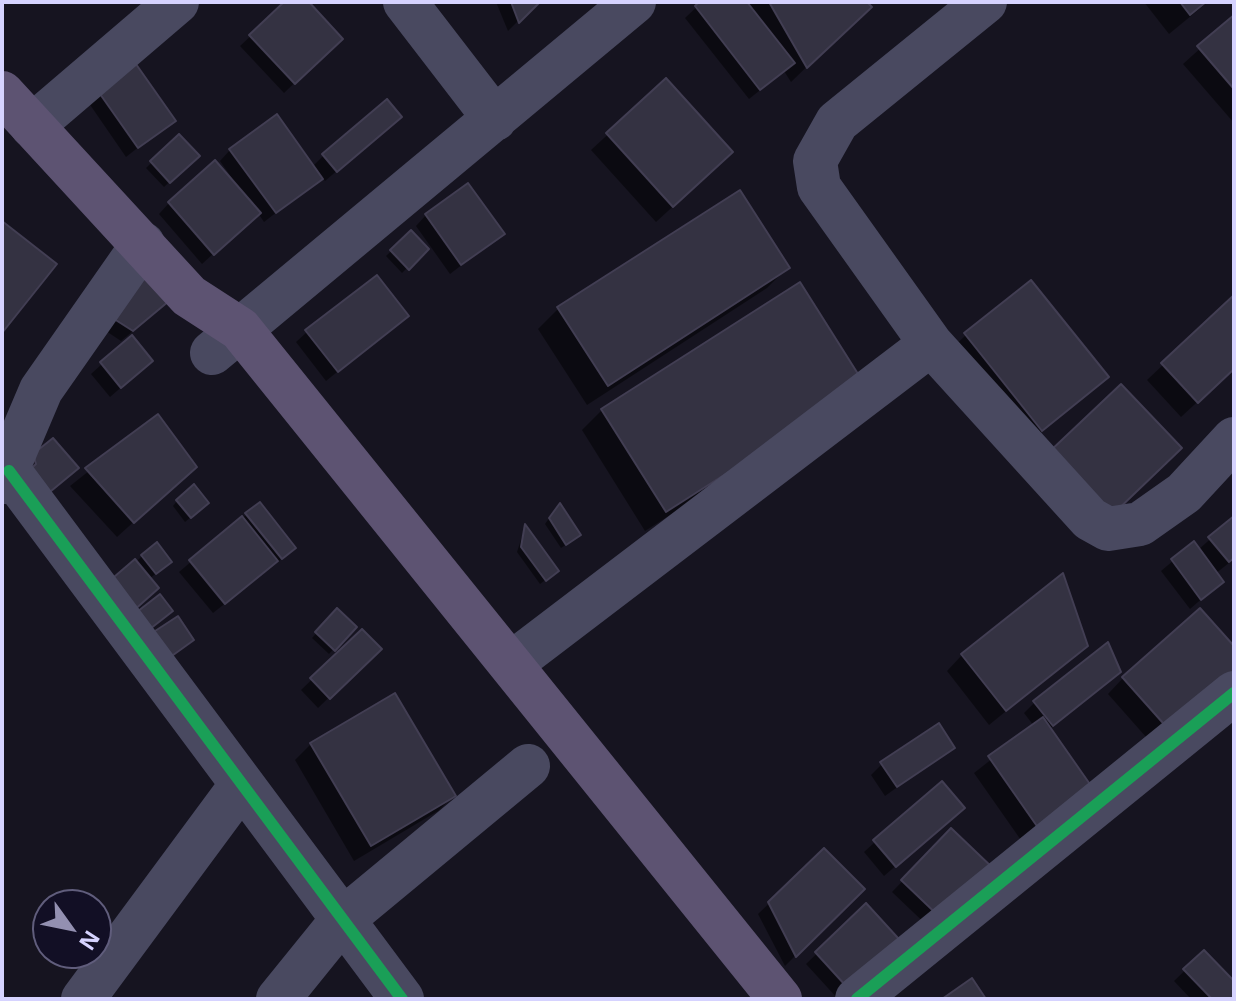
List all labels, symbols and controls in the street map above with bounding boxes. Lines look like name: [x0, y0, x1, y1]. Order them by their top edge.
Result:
north arrow: [32, 889, 112, 969]
text: N: [73, 925, 108, 957]

